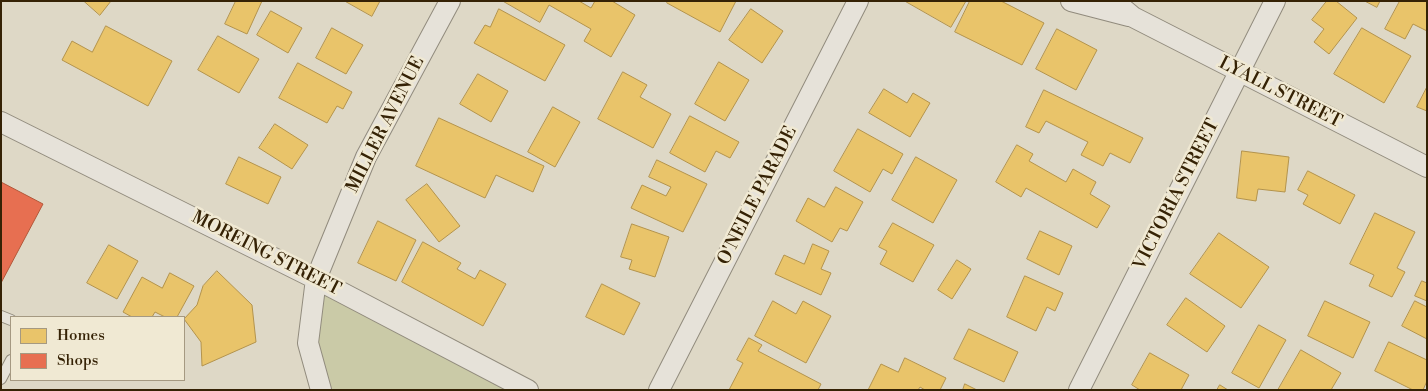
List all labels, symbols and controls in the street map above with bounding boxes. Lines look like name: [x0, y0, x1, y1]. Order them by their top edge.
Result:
street label: MILLER AVENUE: [342, 53, 430, 197]
street label: LYALL STREET: [1215, 53, 1345, 133]
street label: VICTORIA STREET: [1130, 116, 1224, 274]
street label: O'NEILE PARADE: [714, 123, 802, 269]
street label: MOREING STREET: [188, 207, 344, 301]
legend: [10, 316, 185, 381]
text: Homes: [57, 326, 105, 345]
text: Shops: [57, 351, 98, 370]

